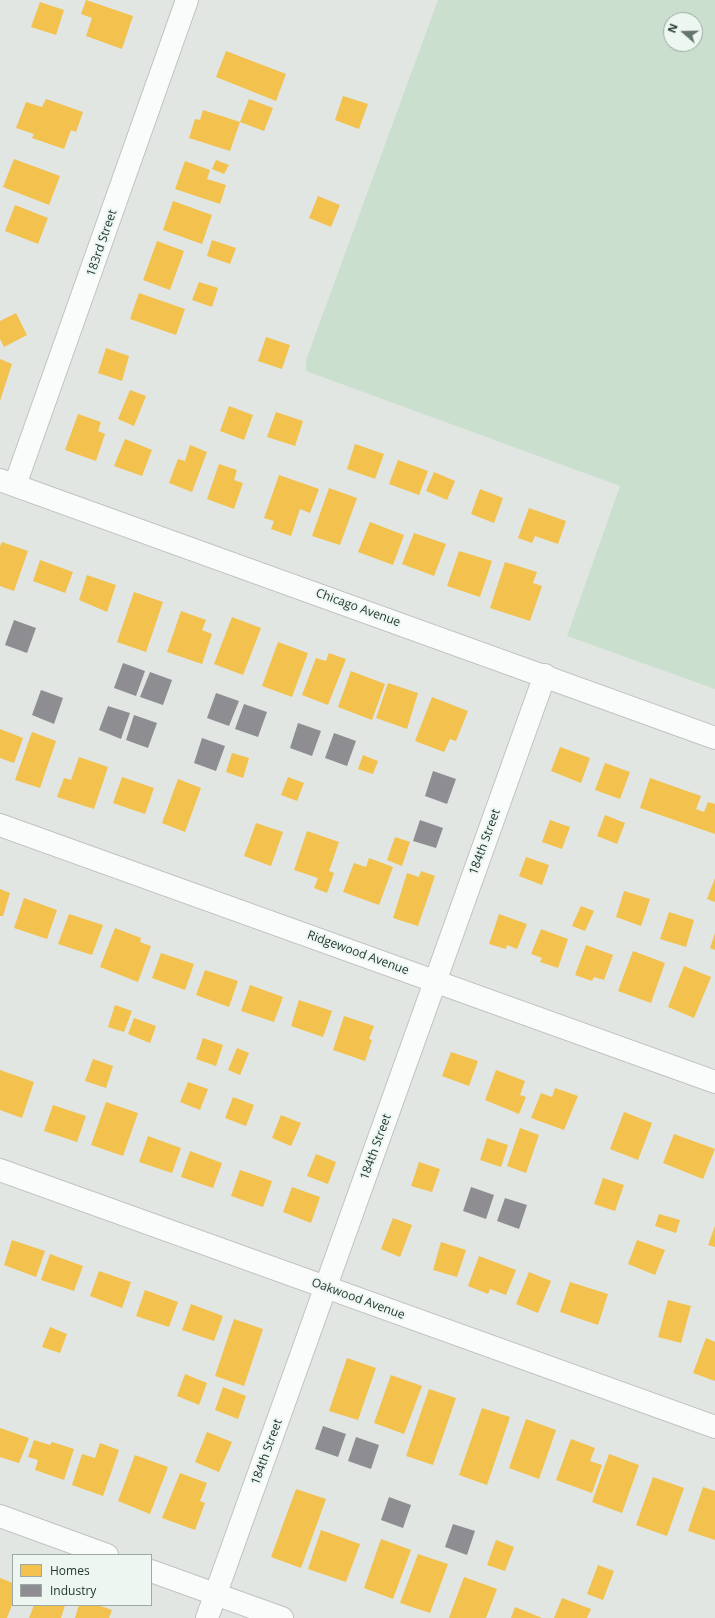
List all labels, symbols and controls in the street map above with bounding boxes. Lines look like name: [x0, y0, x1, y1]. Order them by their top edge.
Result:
north arrow: [663, 12, 703, 52]
text: N: [664, 21, 681, 35]
street label: 183rd Street: [84, 208, 120, 278]
street label: Chicago Avenue: [314, 586, 402, 630]
street label: 184th Street: [466, 807, 504, 877]
street label: Ridgewood Avenue: [305, 928, 411, 978]
street label: 184th Street: [357, 1112, 395, 1182]
street label: Oakwood Avenue: [309, 1275, 407, 1323]
street label: 184th Street: [248, 1417, 286, 1487]
legend: [12, 1554, 152, 1606]
text: Homes: [50, 1562, 90, 1579]
text: Industry: [50, 1582, 96, 1599]

